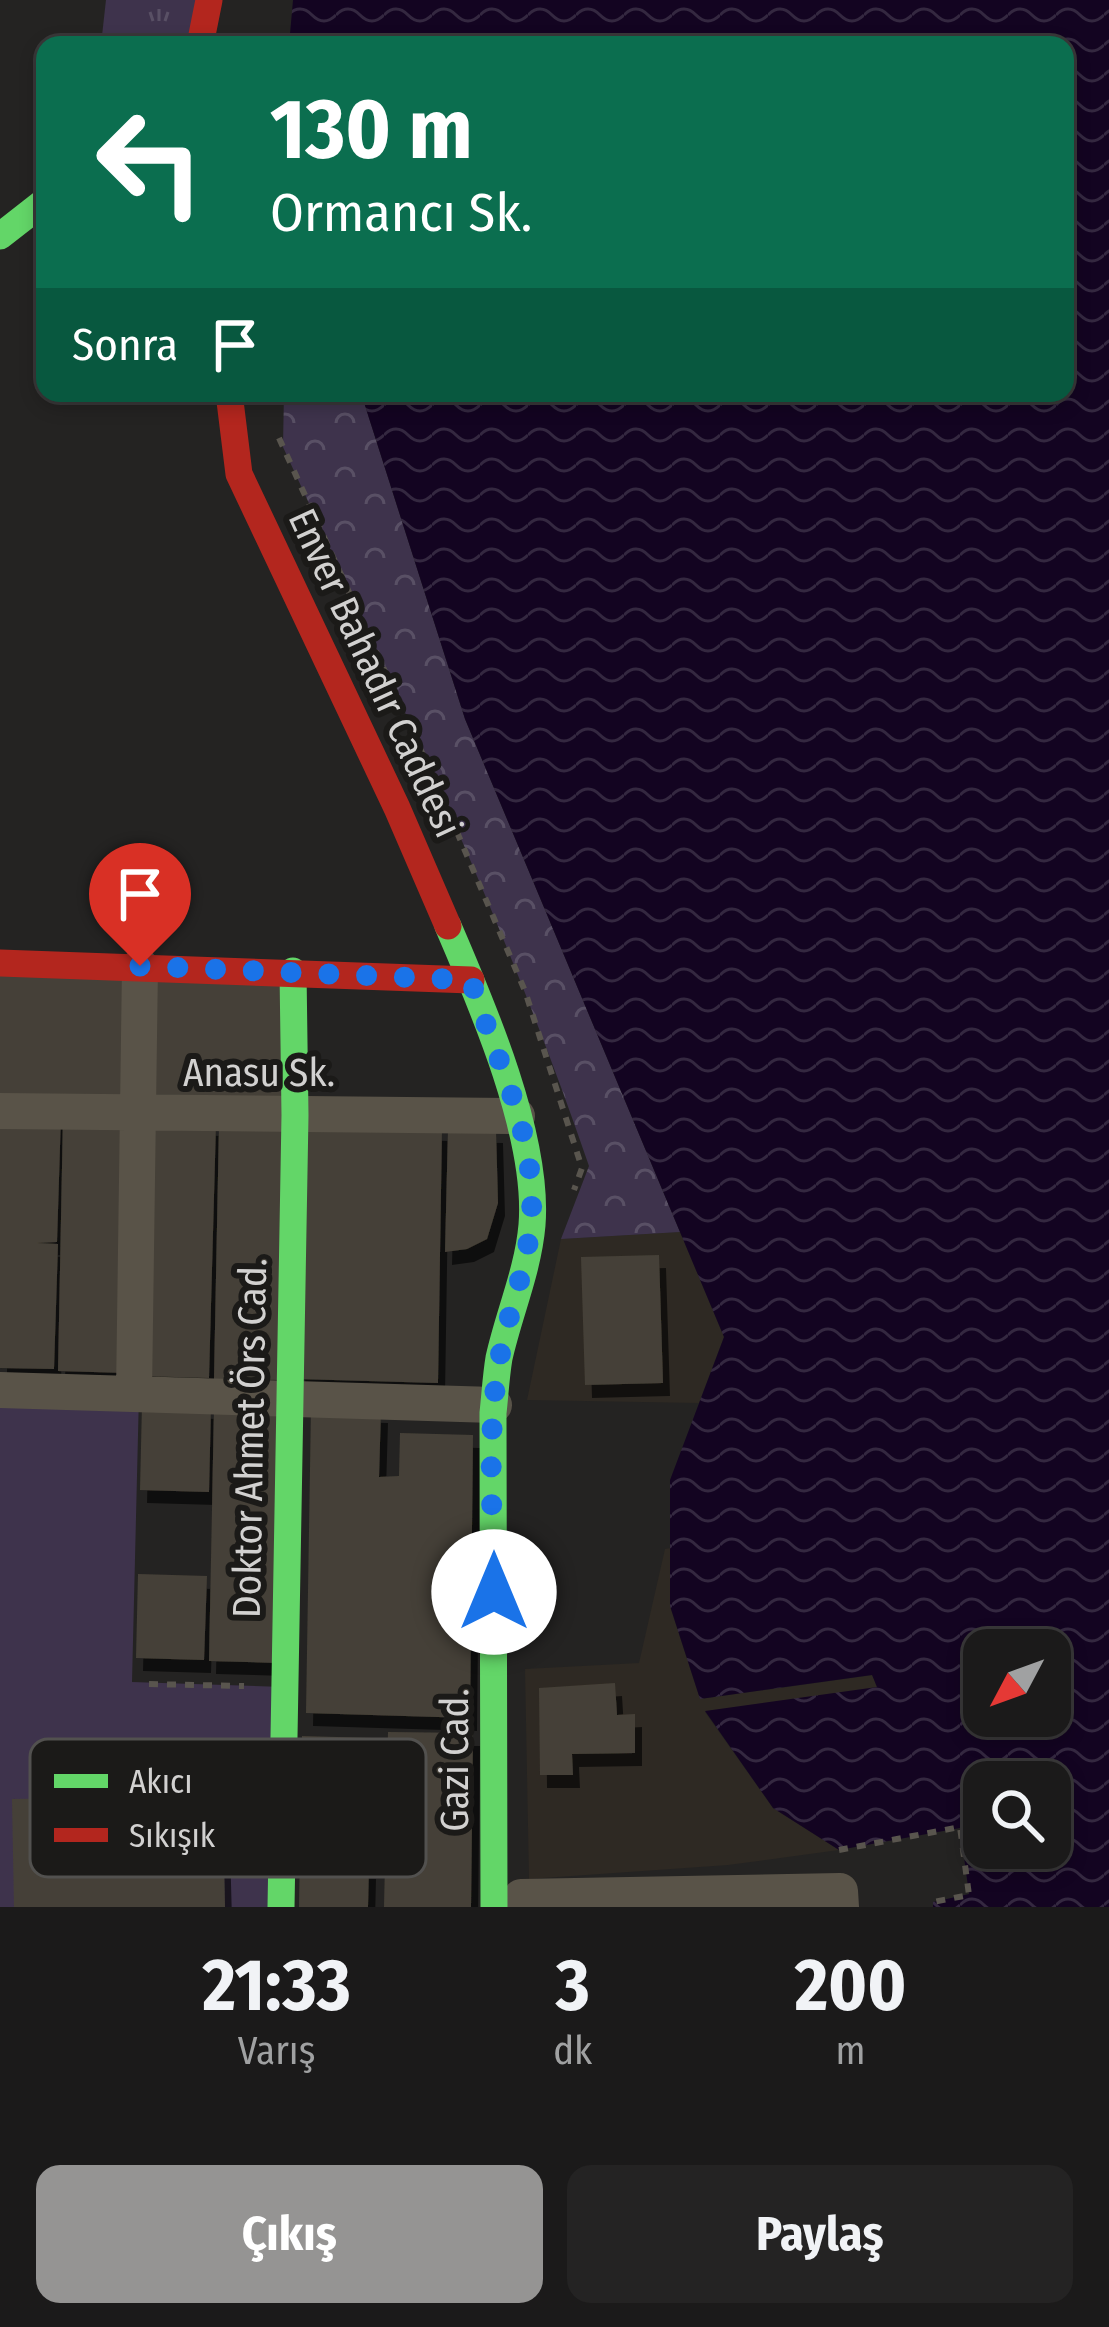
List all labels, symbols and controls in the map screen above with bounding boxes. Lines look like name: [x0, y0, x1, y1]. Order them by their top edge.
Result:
text: 130 m: [270, 79, 473, 180]
icon: left: [72, 84, 228, 240]
text: Ormancı Sk.: [270, 181, 532, 245]
icon: arrive: [202, 312, 268, 378]
text: Sonra: [72, 318, 178, 372]
street label: Enver Bahadır Caddesi: [279, 501, 471, 845]
pin: [89, 843, 191, 966]
icon: arrive: [107, 861, 173, 927]
street label: Anasu Sk.: [183, 1050, 335, 1096]
street label: Doktor Ahmet Örs Cad.: [224, 1258, 276, 1618]
position arrow: [431, 1529, 557, 1655]
north arrow: [963, 1629, 1071, 1737]
map controls: [963, 1629, 1071, 1869]
street label: Gazi Cad.: [432, 1688, 478, 1832]
legend: [30, 1739, 426, 1877]
button: search: [963, 1761, 1071, 1869]
text: Akıcı: [129, 1762, 193, 1802]
text: Sıkışık: [129, 1816, 216, 1856]
text: 21:33: [202, 1943, 351, 2029]
text: 3: [556, 1943, 590, 2029]
text: 200: [795, 1943, 907, 2029]
text: Varış: [238, 2028, 315, 2074]
text: dk: [553, 2028, 592, 2074]
text: m: [836, 2028, 866, 2074]
button: Çıkış: [36, 2165, 543, 2303]
button: Paylaş: [567, 2165, 1073, 2303]

